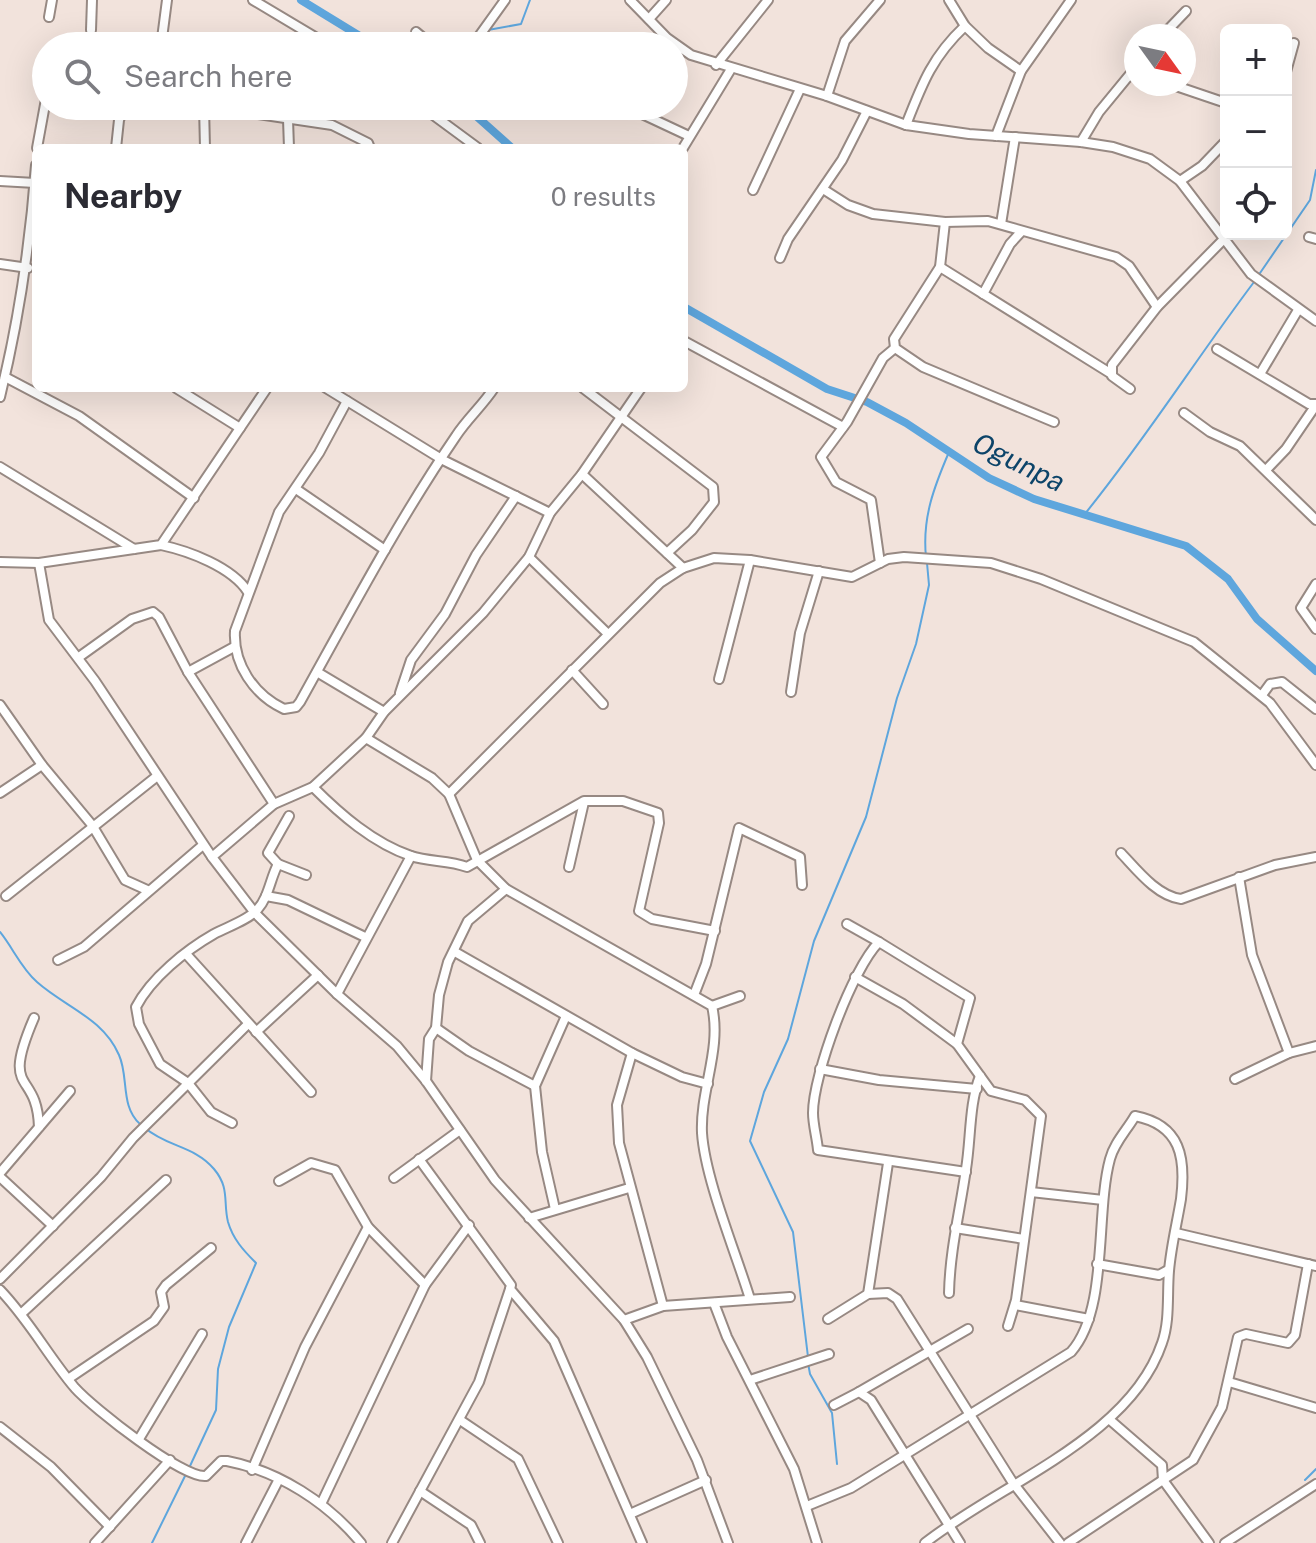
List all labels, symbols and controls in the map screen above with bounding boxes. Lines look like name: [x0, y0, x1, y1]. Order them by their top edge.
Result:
north arrow: [1124, 24, 1196, 96]
map controls: [1220, 24, 1292, 240]
button: +: [1220, 24, 1292, 96]
search box: [32, 32, 688, 120]
icon: search: [60, 54, 104, 98]
text: Search here: [124, 58, 292, 94]
button: −: [1220, 96, 1292, 168]
button: locate: [1220, 168, 1292, 240]
text: Nearby: [64, 176, 182, 216]
text: 0 results: [551, 181, 656, 212]
water label: Ogunpa: [968, 425, 1071, 498]

